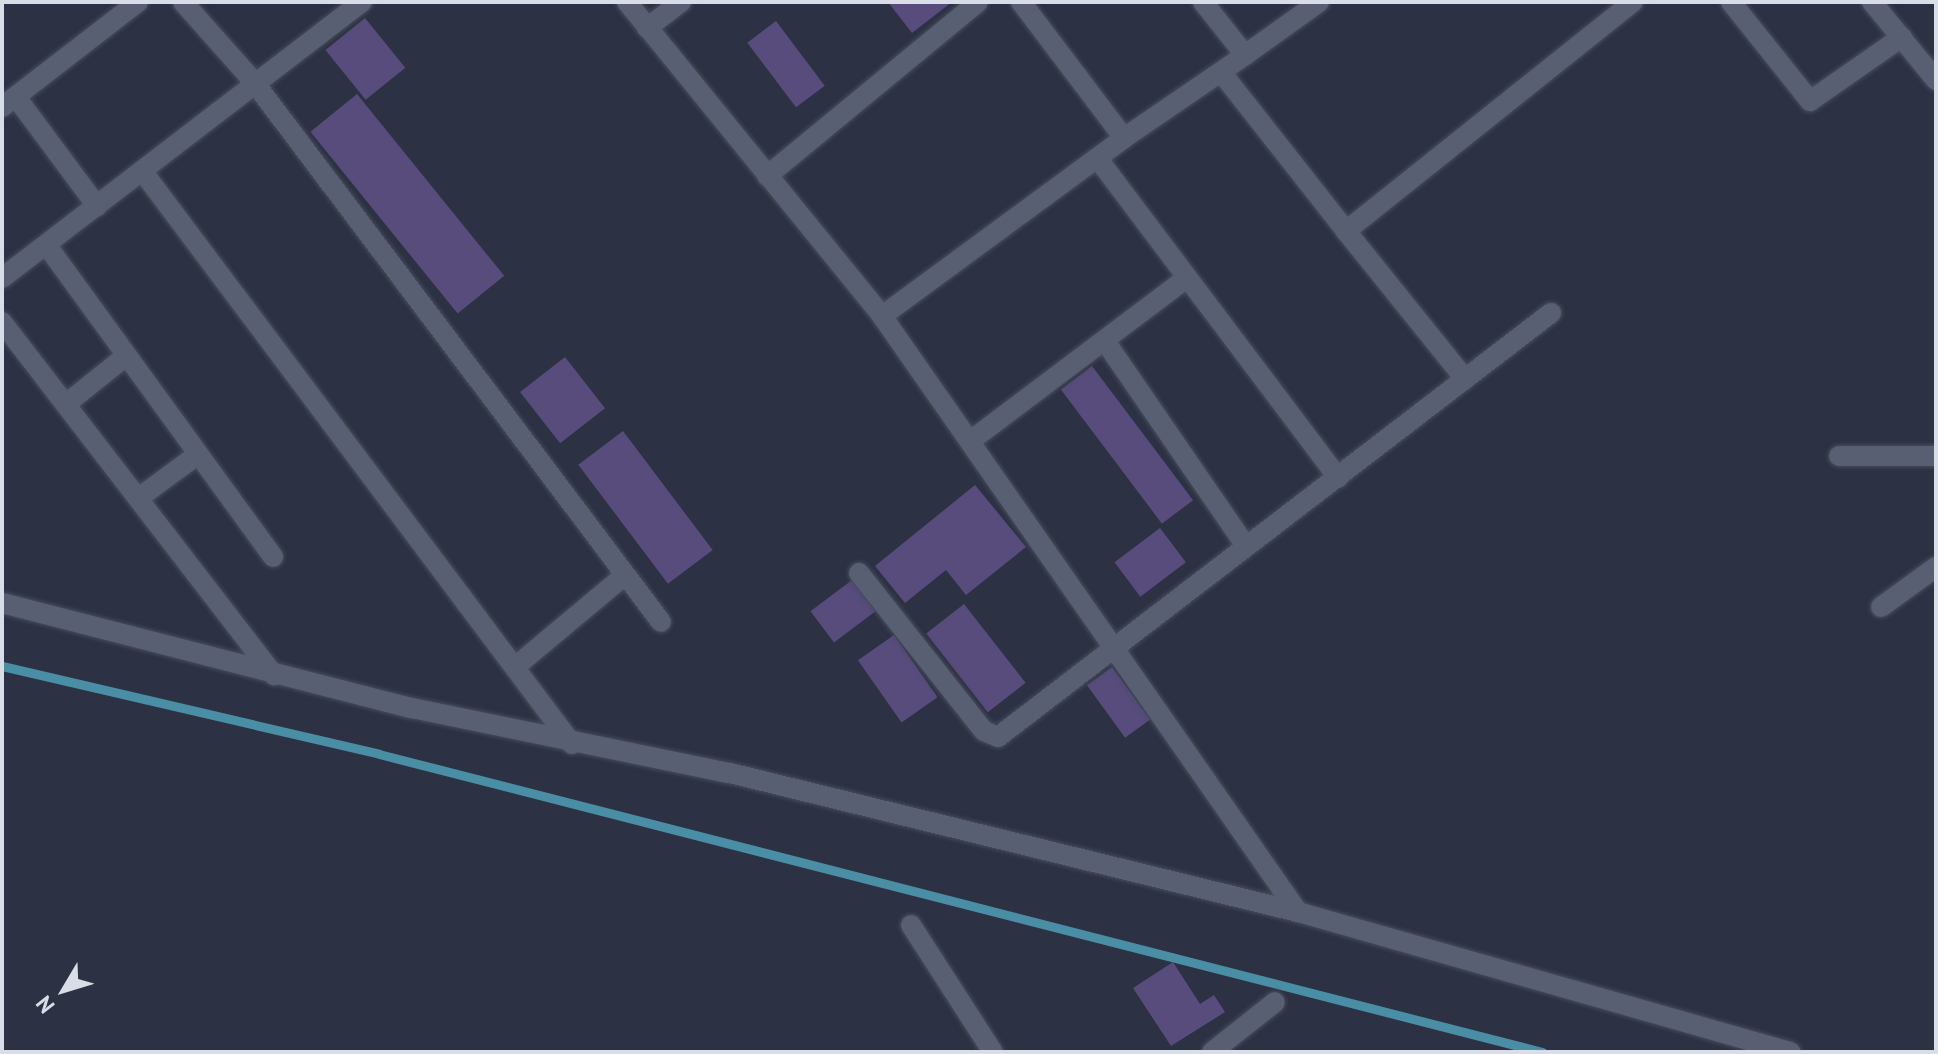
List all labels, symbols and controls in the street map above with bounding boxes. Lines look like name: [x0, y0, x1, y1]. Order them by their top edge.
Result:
north arrow: [24, 950, 104, 1030]
text: N: [30, 990, 61, 1019]

